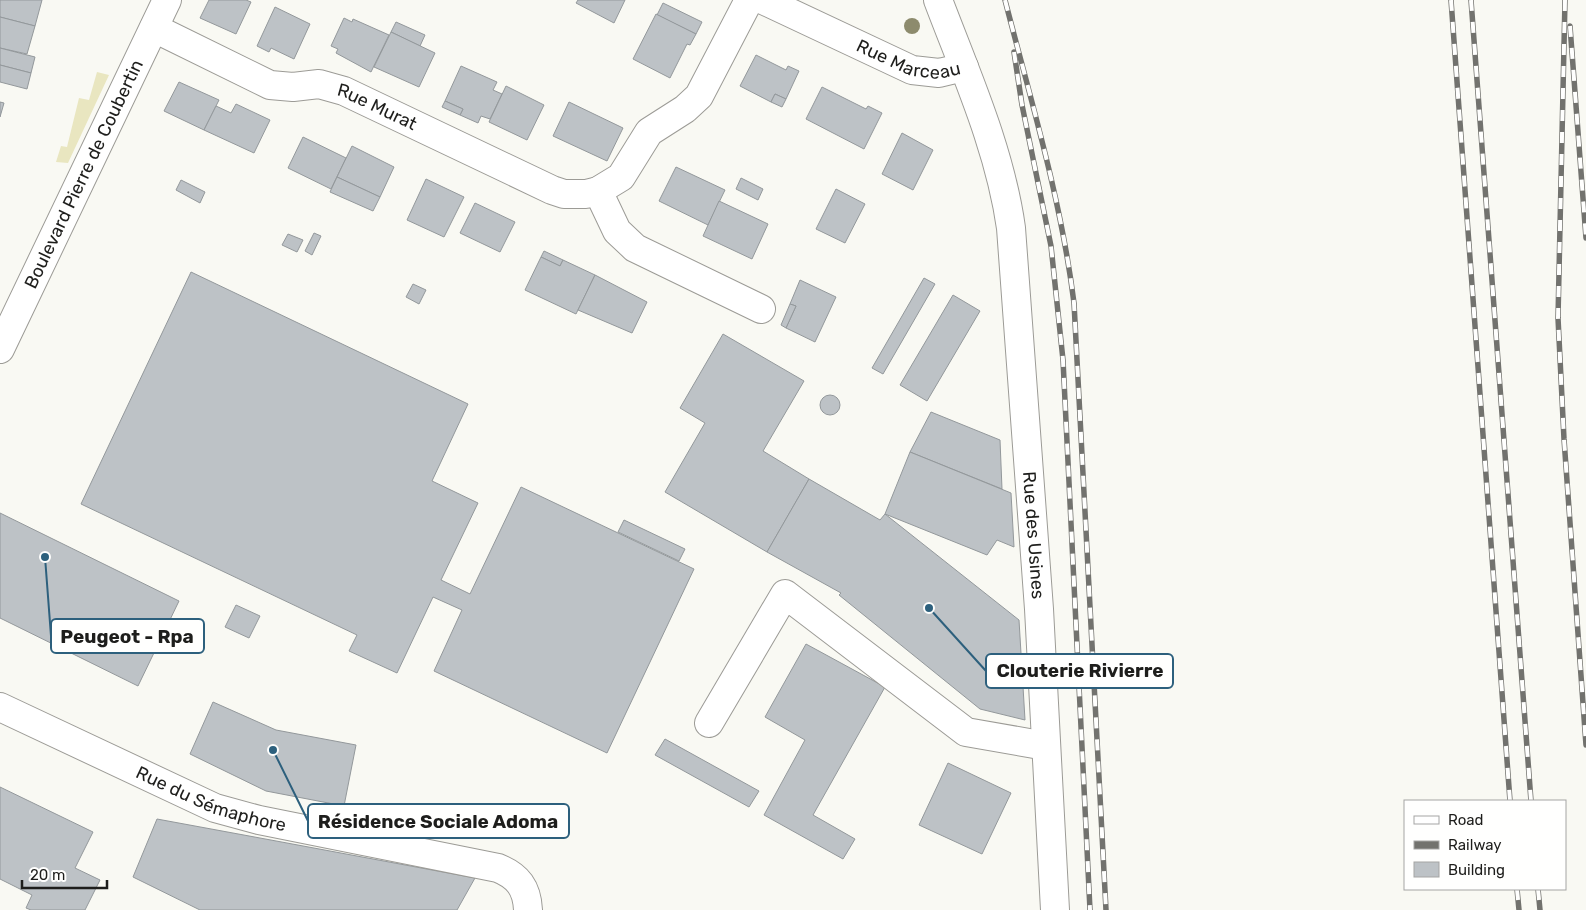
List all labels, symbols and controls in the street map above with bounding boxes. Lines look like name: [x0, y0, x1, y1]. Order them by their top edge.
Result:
street label: Rue Marceau: [853, 35, 963, 84]
street label: Boulevard Pierre de Coubertin: [20, 56, 148, 292]
street label: Rue Murat: [335, 79, 420, 135]
street label: Rue des Usines: [1018, 471, 1049, 600]
callout: Peugeot - Rpa: [51, 619, 204, 653]
text: Peugeot - Rpa: [60, 625, 194, 648]
callout: Clouterie Rivierre: [986, 654, 1173, 688]
text: Clouterie Rivierre: [996, 659, 1164, 682]
street label: Rue du Sémaphore: [132, 761, 288, 836]
legend: [1404, 800, 1566, 890]
callout: Résidence Sociale Adoma: [308, 804, 569, 838]
text: Résidence Sociale Adoma: [318, 810, 558, 833]
text: Road: [1448, 811, 1484, 829]
text: Railway: [1448, 836, 1502, 854]
scale bar: [22, 858, 108, 890]
text: Building: [1448, 861, 1505, 879]
text: 20 m: [30, 866, 65, 884]

